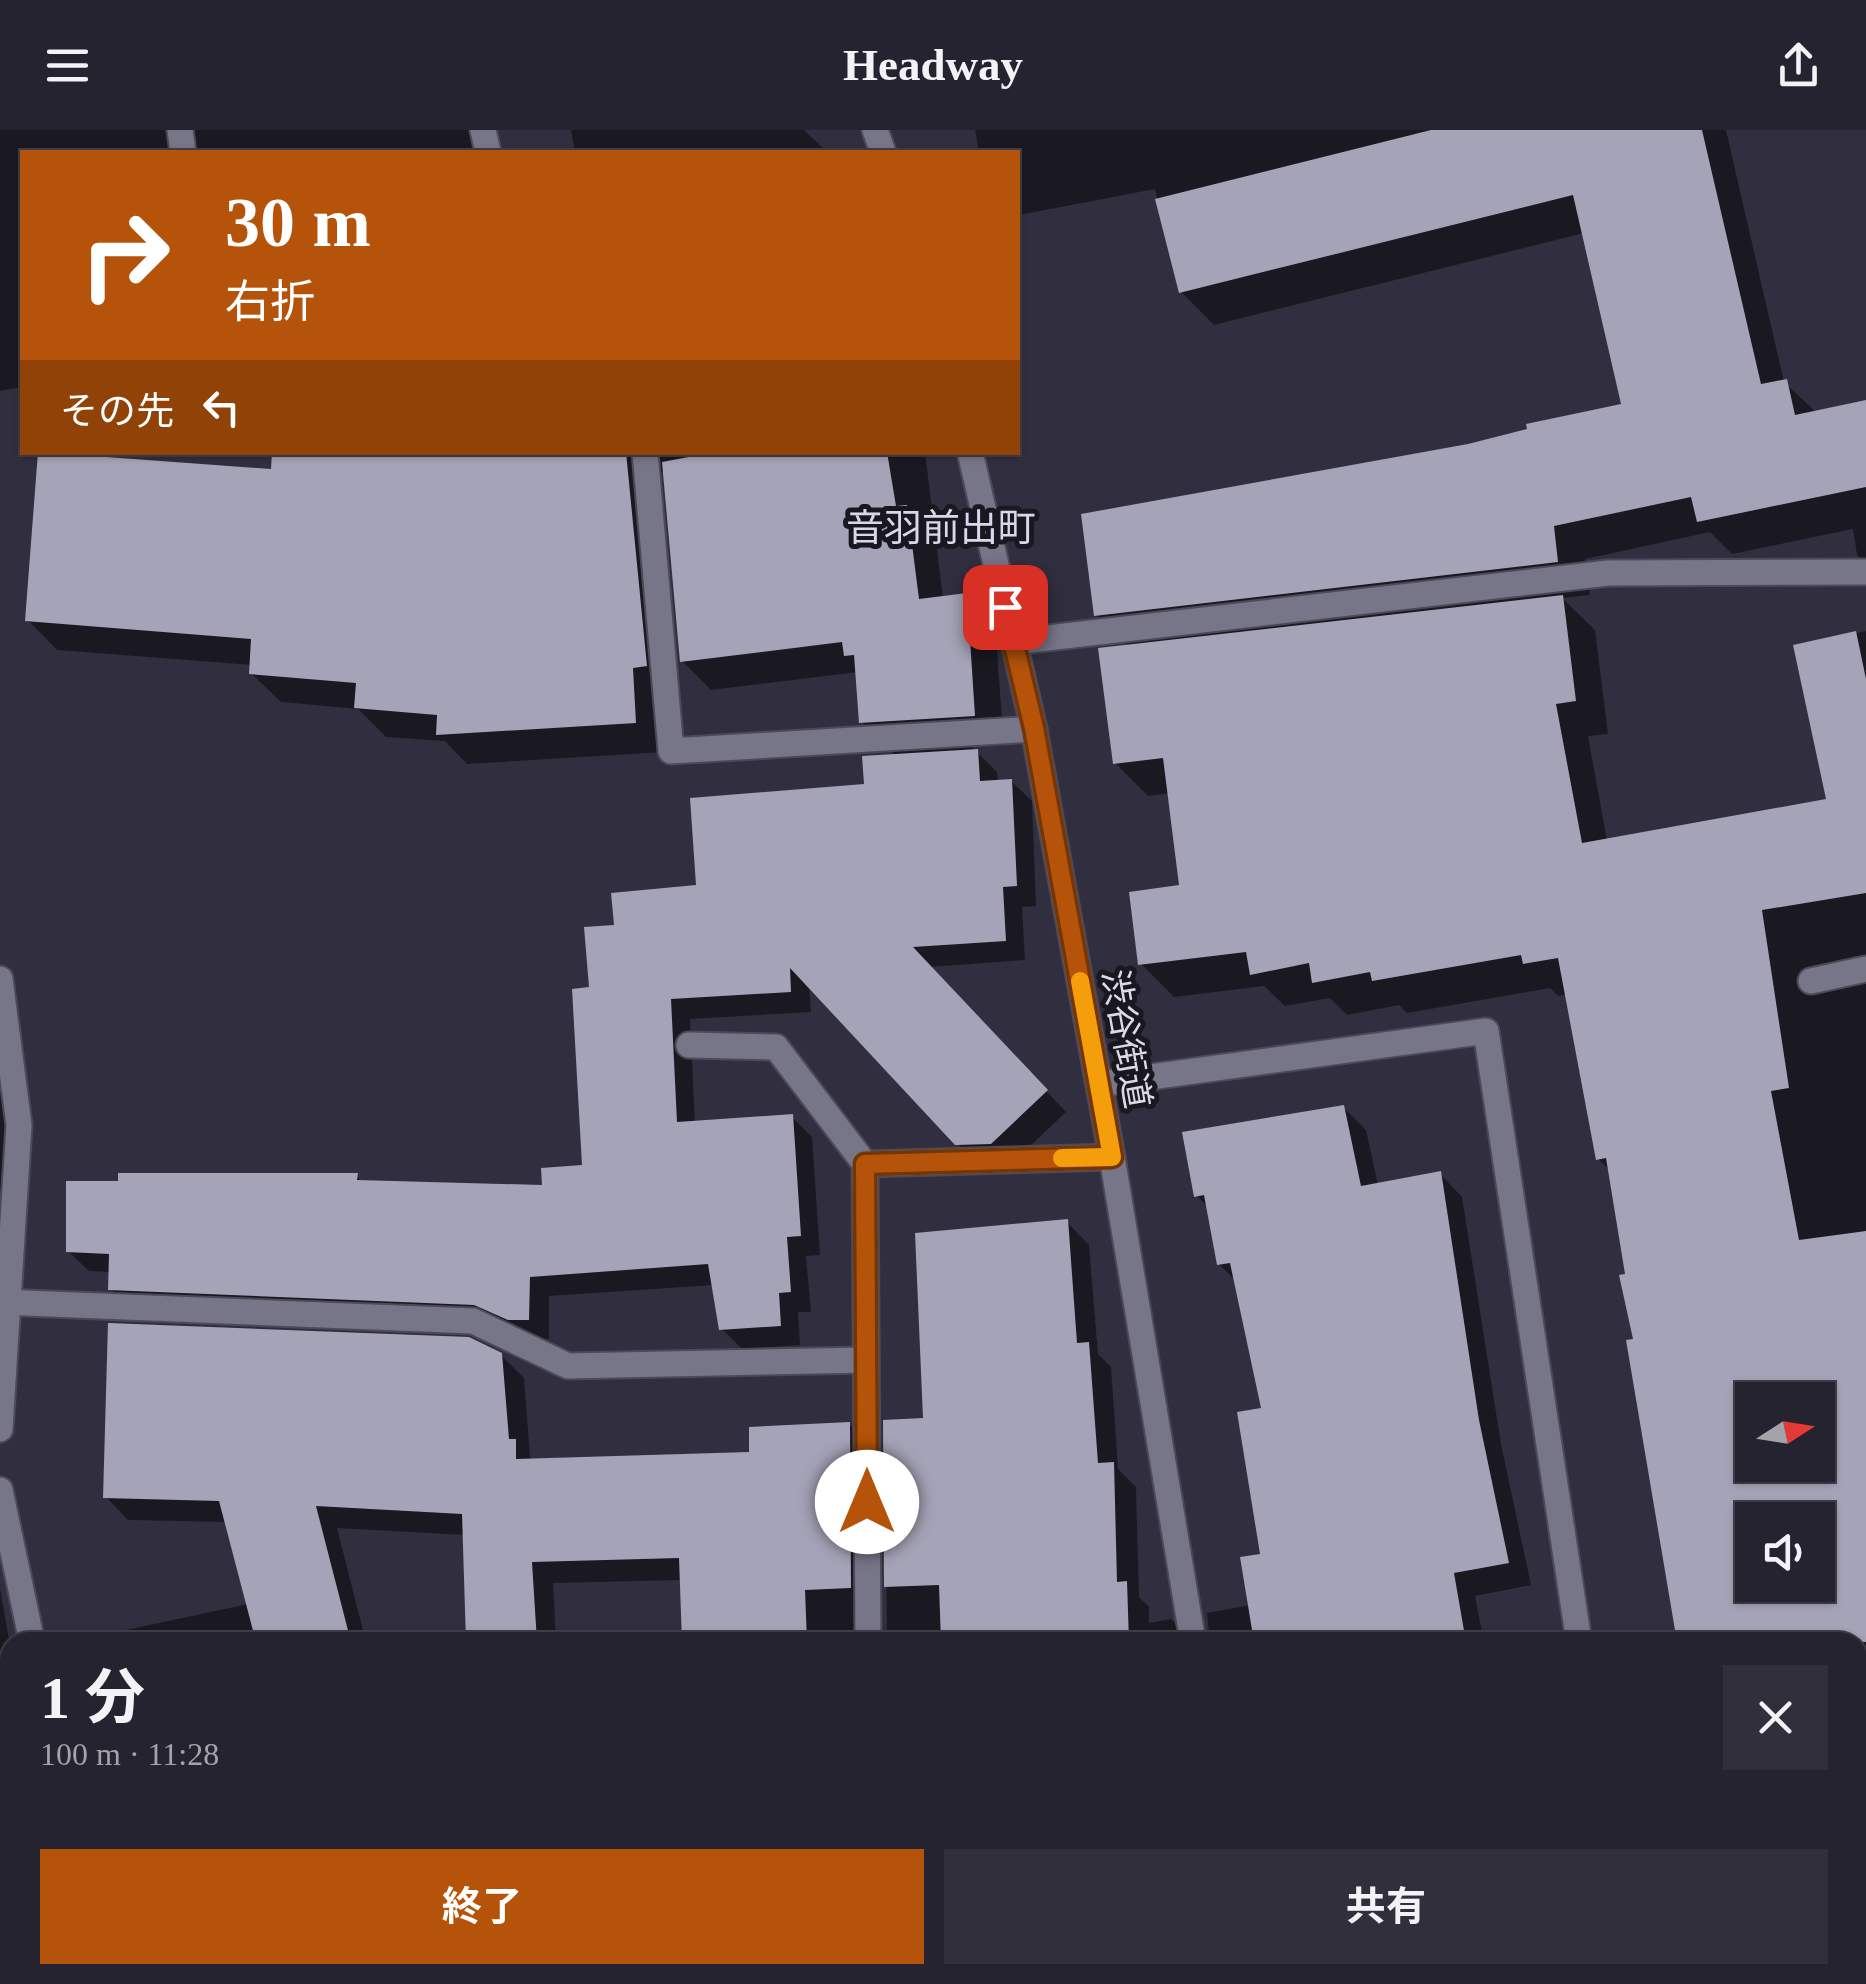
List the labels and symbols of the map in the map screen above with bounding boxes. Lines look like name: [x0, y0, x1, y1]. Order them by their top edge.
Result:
district label: 音羽前出町: [846, 507, 1036, 549]
pin: [963, 565, 1048, 650]
street label: 渋谷街道: [1095, 967, 1157, 1111]
north arrow: [1735, 1382, 1835, 1482]
position arrow: [815, 1450, 919, 1554]

